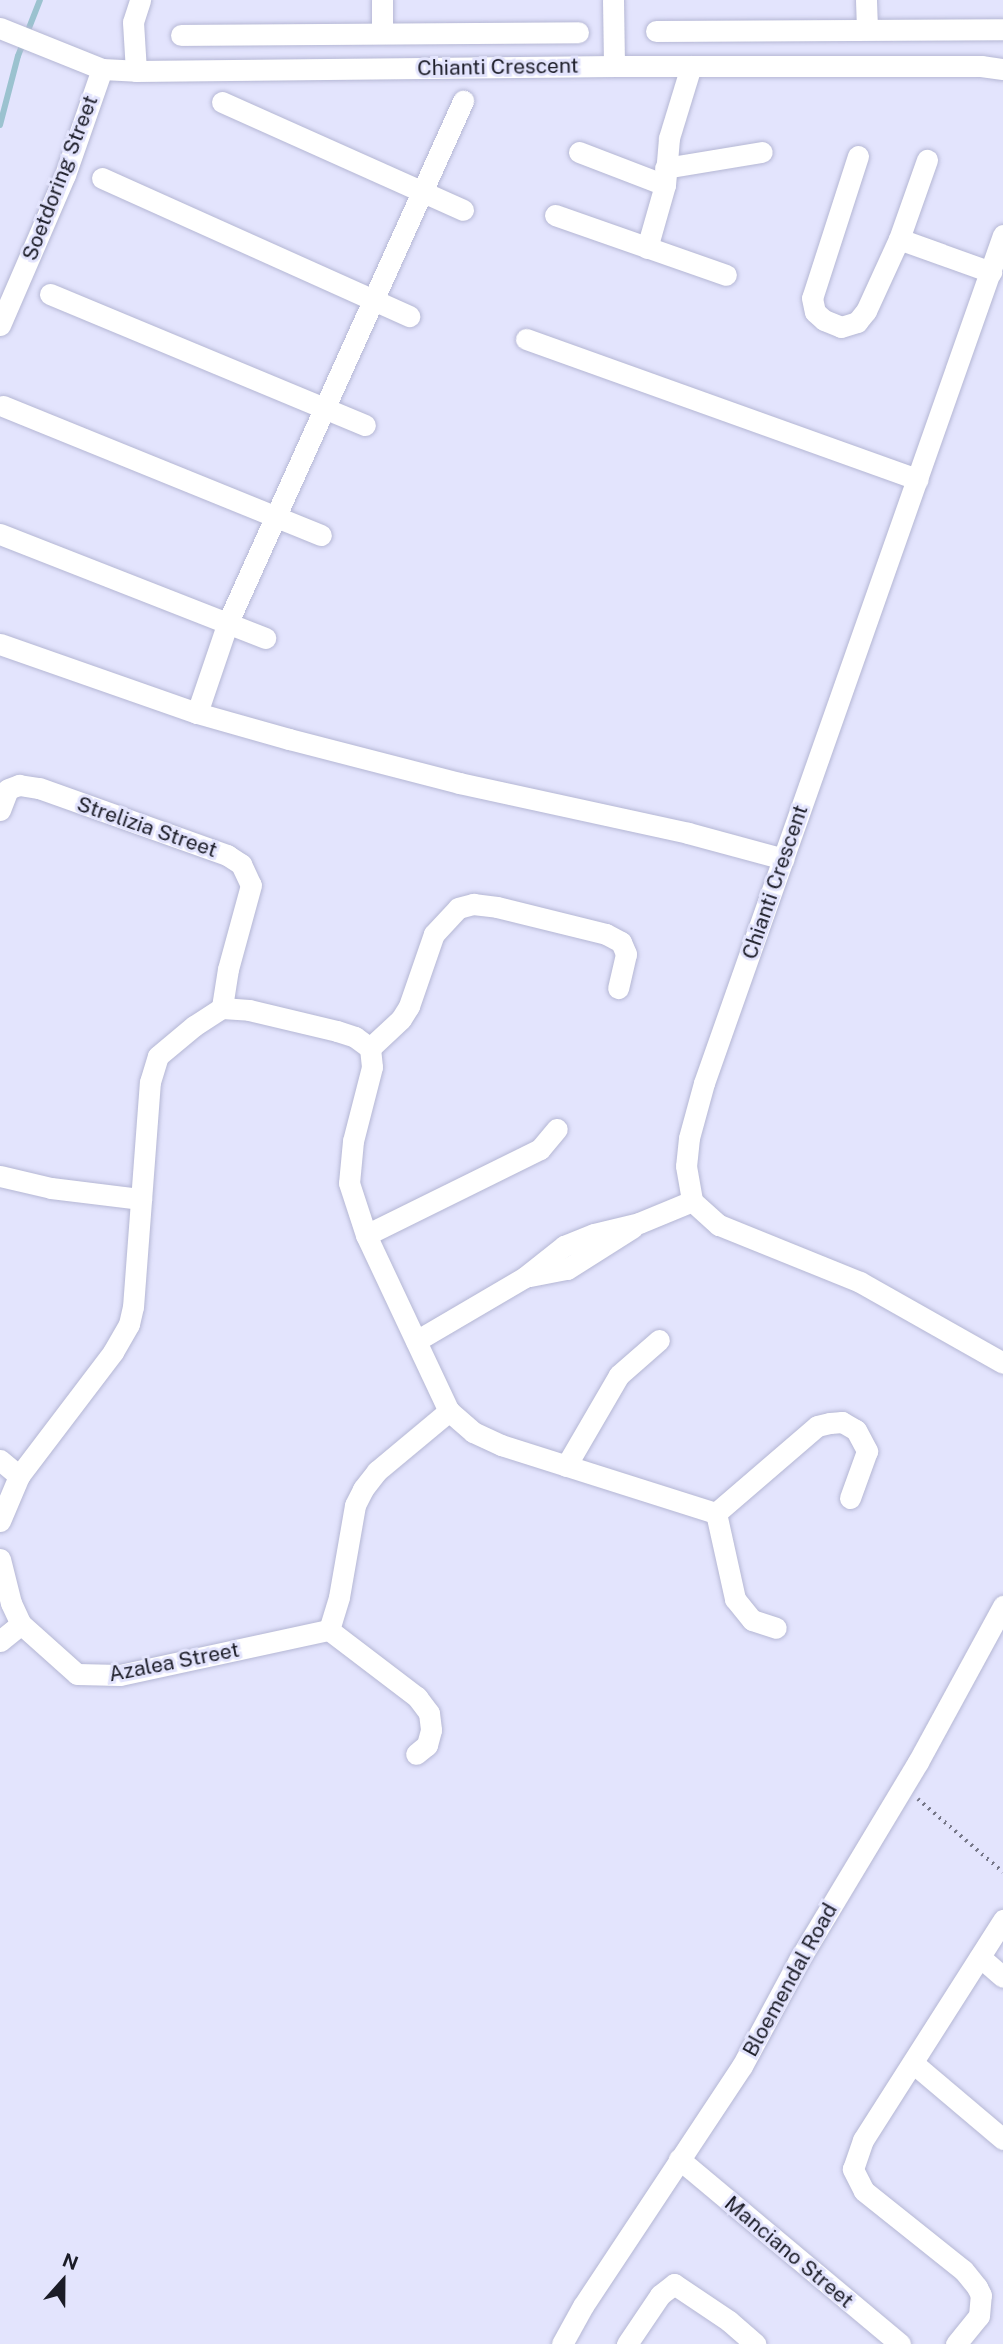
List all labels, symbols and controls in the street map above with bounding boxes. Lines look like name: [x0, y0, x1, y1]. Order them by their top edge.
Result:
street label: Chianti Crescent: [417, 53, 579, 81]
street label: Soetdoring Street: [17, 92, 103, 264]
street label: Strelizia Street: [74, 791, 220, 863]
street label: Chianti Crescent: [737, 802, 813, 962]
street label: Azalea Street: [107, 1637, 241, 1687]
street label: Bloemendal Road: [737, 1899, 843, 2061]
street label: Manciano Street: [719, 2191, 859, 2313]
north arrow: [28, 2246, 98, 2316]
text: N: [60, 2248, 81, 2274]

